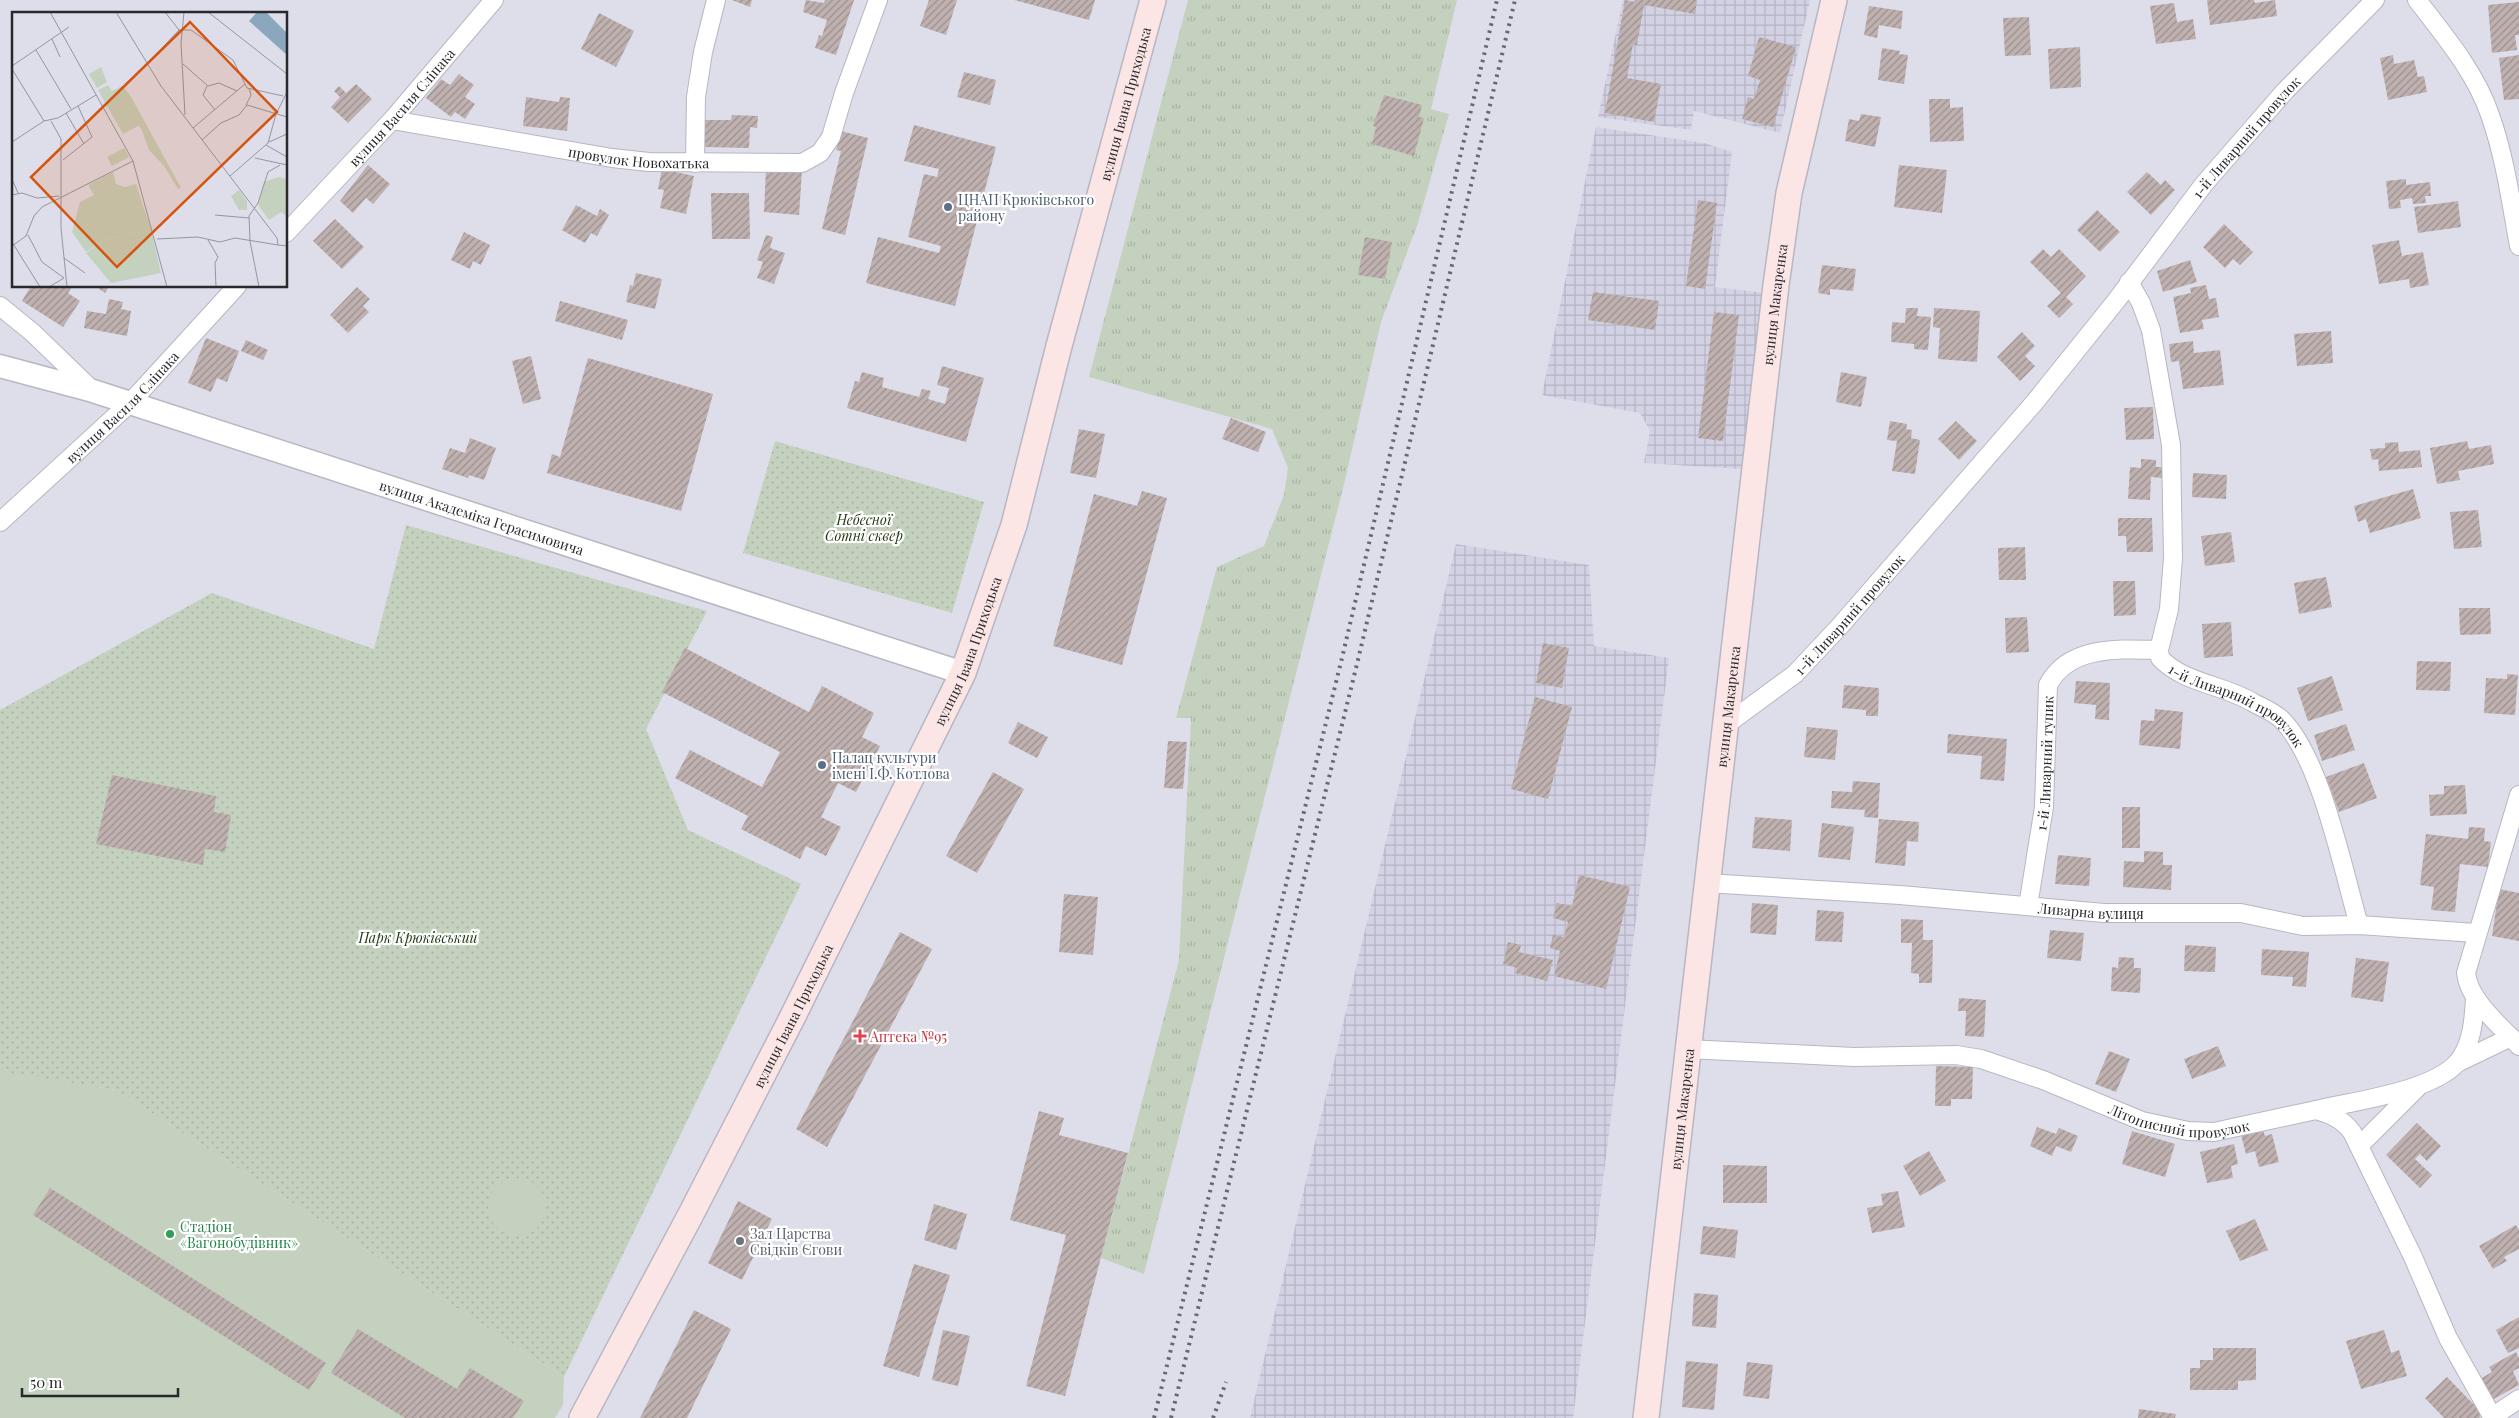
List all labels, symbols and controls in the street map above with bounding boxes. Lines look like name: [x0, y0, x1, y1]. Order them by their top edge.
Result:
inset map: [12, 12, 288, 288]
street label: вулиця Івана Приходька: [1095, 25, 1155, 183]
street label: вулиця Василя Сліпака: [344, 44, 459, 170]
street label: 1-й Ливарний провулок: [2187, 72, 2304, 202]
street label: провулок Новохатька: [567, 141, 709, 172]
place label: ЦНАП Крюківського району: [958, 190, 1095, 225]
marker: ЦНАП Крюківського району: [942, 201, 954, 213]
street label: вулиця Макаренка: [1757, 242, 1791, 366]
street label: вулиця Василя Сліпака: [62, 347, 183, 467]
street label: вулиця Академіка Герасимовича: [377, 475, 586, 559]
park label: Небесної Сотні сквер: [825, 510, 903, 545]
street label: 1-й Ливарний провулок: [1790, 550, 1908, 679]
street label: вулиця Івана Приходька: [929, 574, 1005, 728]
street label: вулиця Макаренка: [1711, 645, 1744, 768]
street label: 1-й Ливарний провулок: [2165, 659, 2309, 751]
street label: 1-й Ливарний тупик: [2031, 695, 2057, 832]
place label: Палац культури імені І.Ф. Котлова: [832, 748, 950, 783]
marker: Палац культури імені І.Ф. Котлова: [816, 759, 828, 771]
street label: Ливарна вулиця: [2036, 898, 2144, 923]
park label: Парк Крюківський: [357, 928, 479, 947]
street label: вулиця Івана Приходька: [748, 941, 837, 1091]
place label: Аптека №95: [869, 1027, 947, 1046]
marker: Аптека №95: [854, 1030, 866, 1042]
street label: вулиця Макаренка: [1665, 1047, 1698, 1171]
street label: Літописний провулок: [2105, 1098, 2251, 1141]
place label: Стадіон «Вагонобудівник»: [180, 1217, 298, 1252]
place label: Зал Царства Свідків Єгови: [750, 1224, 842, 1259]
marker: Стадіон «Вагонобудівник»: [164, 1228, 176, 1240]
marker: Зал Царства Свідків Єгови: [734, 1235, 746, 1247]
scale bar: [22, 1366, 179, 1398]
text: 50 m: [30, 1372, 63, 1392]

